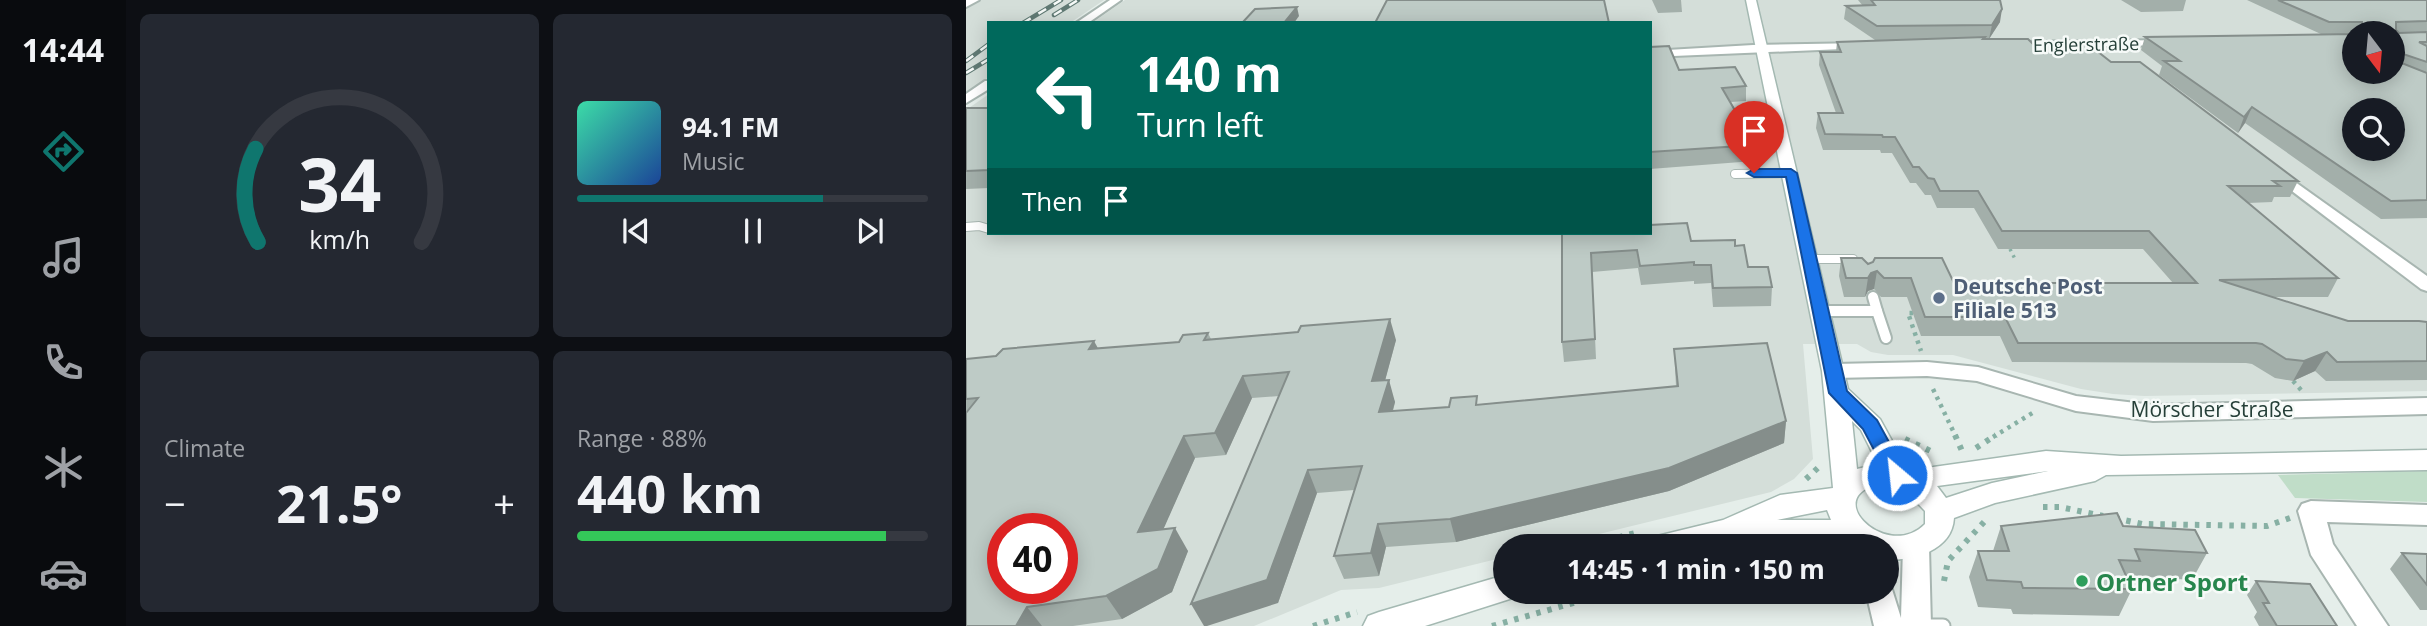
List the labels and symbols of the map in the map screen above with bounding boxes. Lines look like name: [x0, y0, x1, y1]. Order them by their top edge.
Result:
north arrow: [2342, 21, 2404, 84]
street label: Englerstraße: [2033, 31, 2139, 57]
pin: [1724, 101, 1784, 173]
place label: Deutsche Post Filiale 513: [1953, 272, 2103, 324]
marker: Deutsche Post Filiale 513: [1931, 290, 1947, 306]
street label: Mörscher Straße: [2131, 395, 2294, 423]
position arrow: [1860, 438, 1934, 512]
speed limit sign: 40: [987, 513, 1078, 604]
place label: Ortner Sport: [2096, 565, 2248, 598]
marker: Ortner Sport: [2074, 573, 2090, 589]

